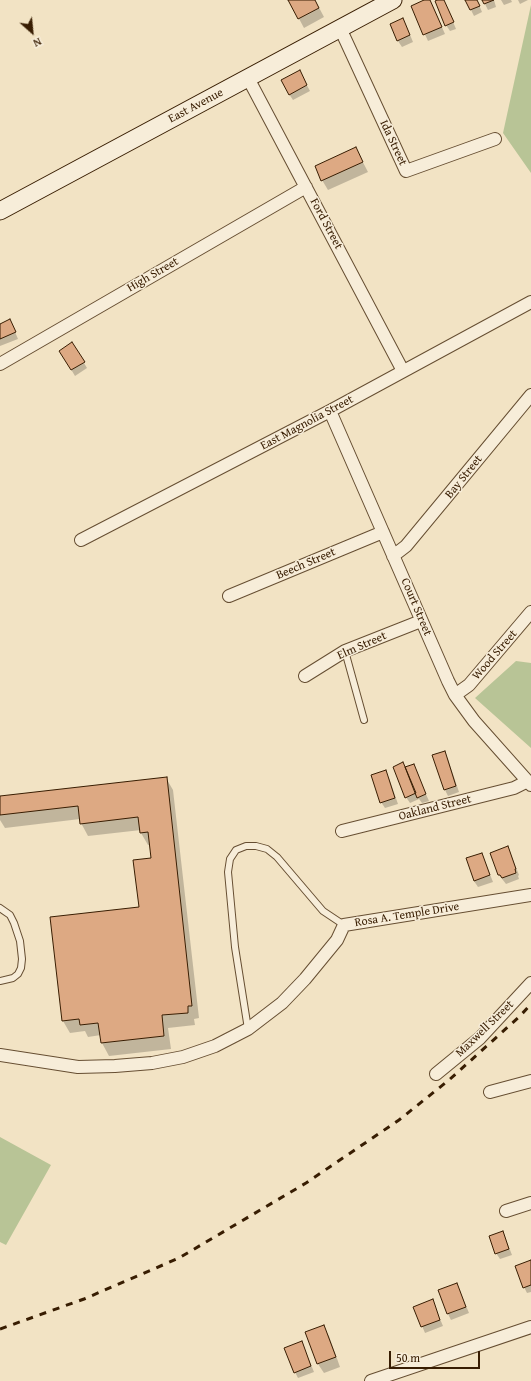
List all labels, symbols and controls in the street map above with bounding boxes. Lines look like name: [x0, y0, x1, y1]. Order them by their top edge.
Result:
north arrow: [12, 12, 52, 52]
text: N: [31, 34, 44, 51]
street label: East Avenue: [166, 85, 226, 127]
street label: Ida Street: [376, 118, 410, 168]
street label: Ford Street: [307, 196, 345, 252]
street label: High Street: [125, 255, 181, 295]
street label: East Magnolia Street: [258, 392, 356, 454]
street label: Bay Street: [442, 452, 486, 502]
street label: Beech Street: [274, 545, 338, 583]
street label: Court Street: [397, 576, 435, 638]
street label: Wood Street: [469, 627, 521, 683]
street label: Elm Street: [335, 629, 389, 663]
street label: Oakland Street: [397, 792, 473, 824]
street label: Rosa A. Temple Drive: [354, 900, 460, 930]
street label: Maxwell Street: [453, 998, 517, 1060]
scale bar: [391, 1343, 482, 1369]
text: 50 m: [396, 1349, 420, 1366]

